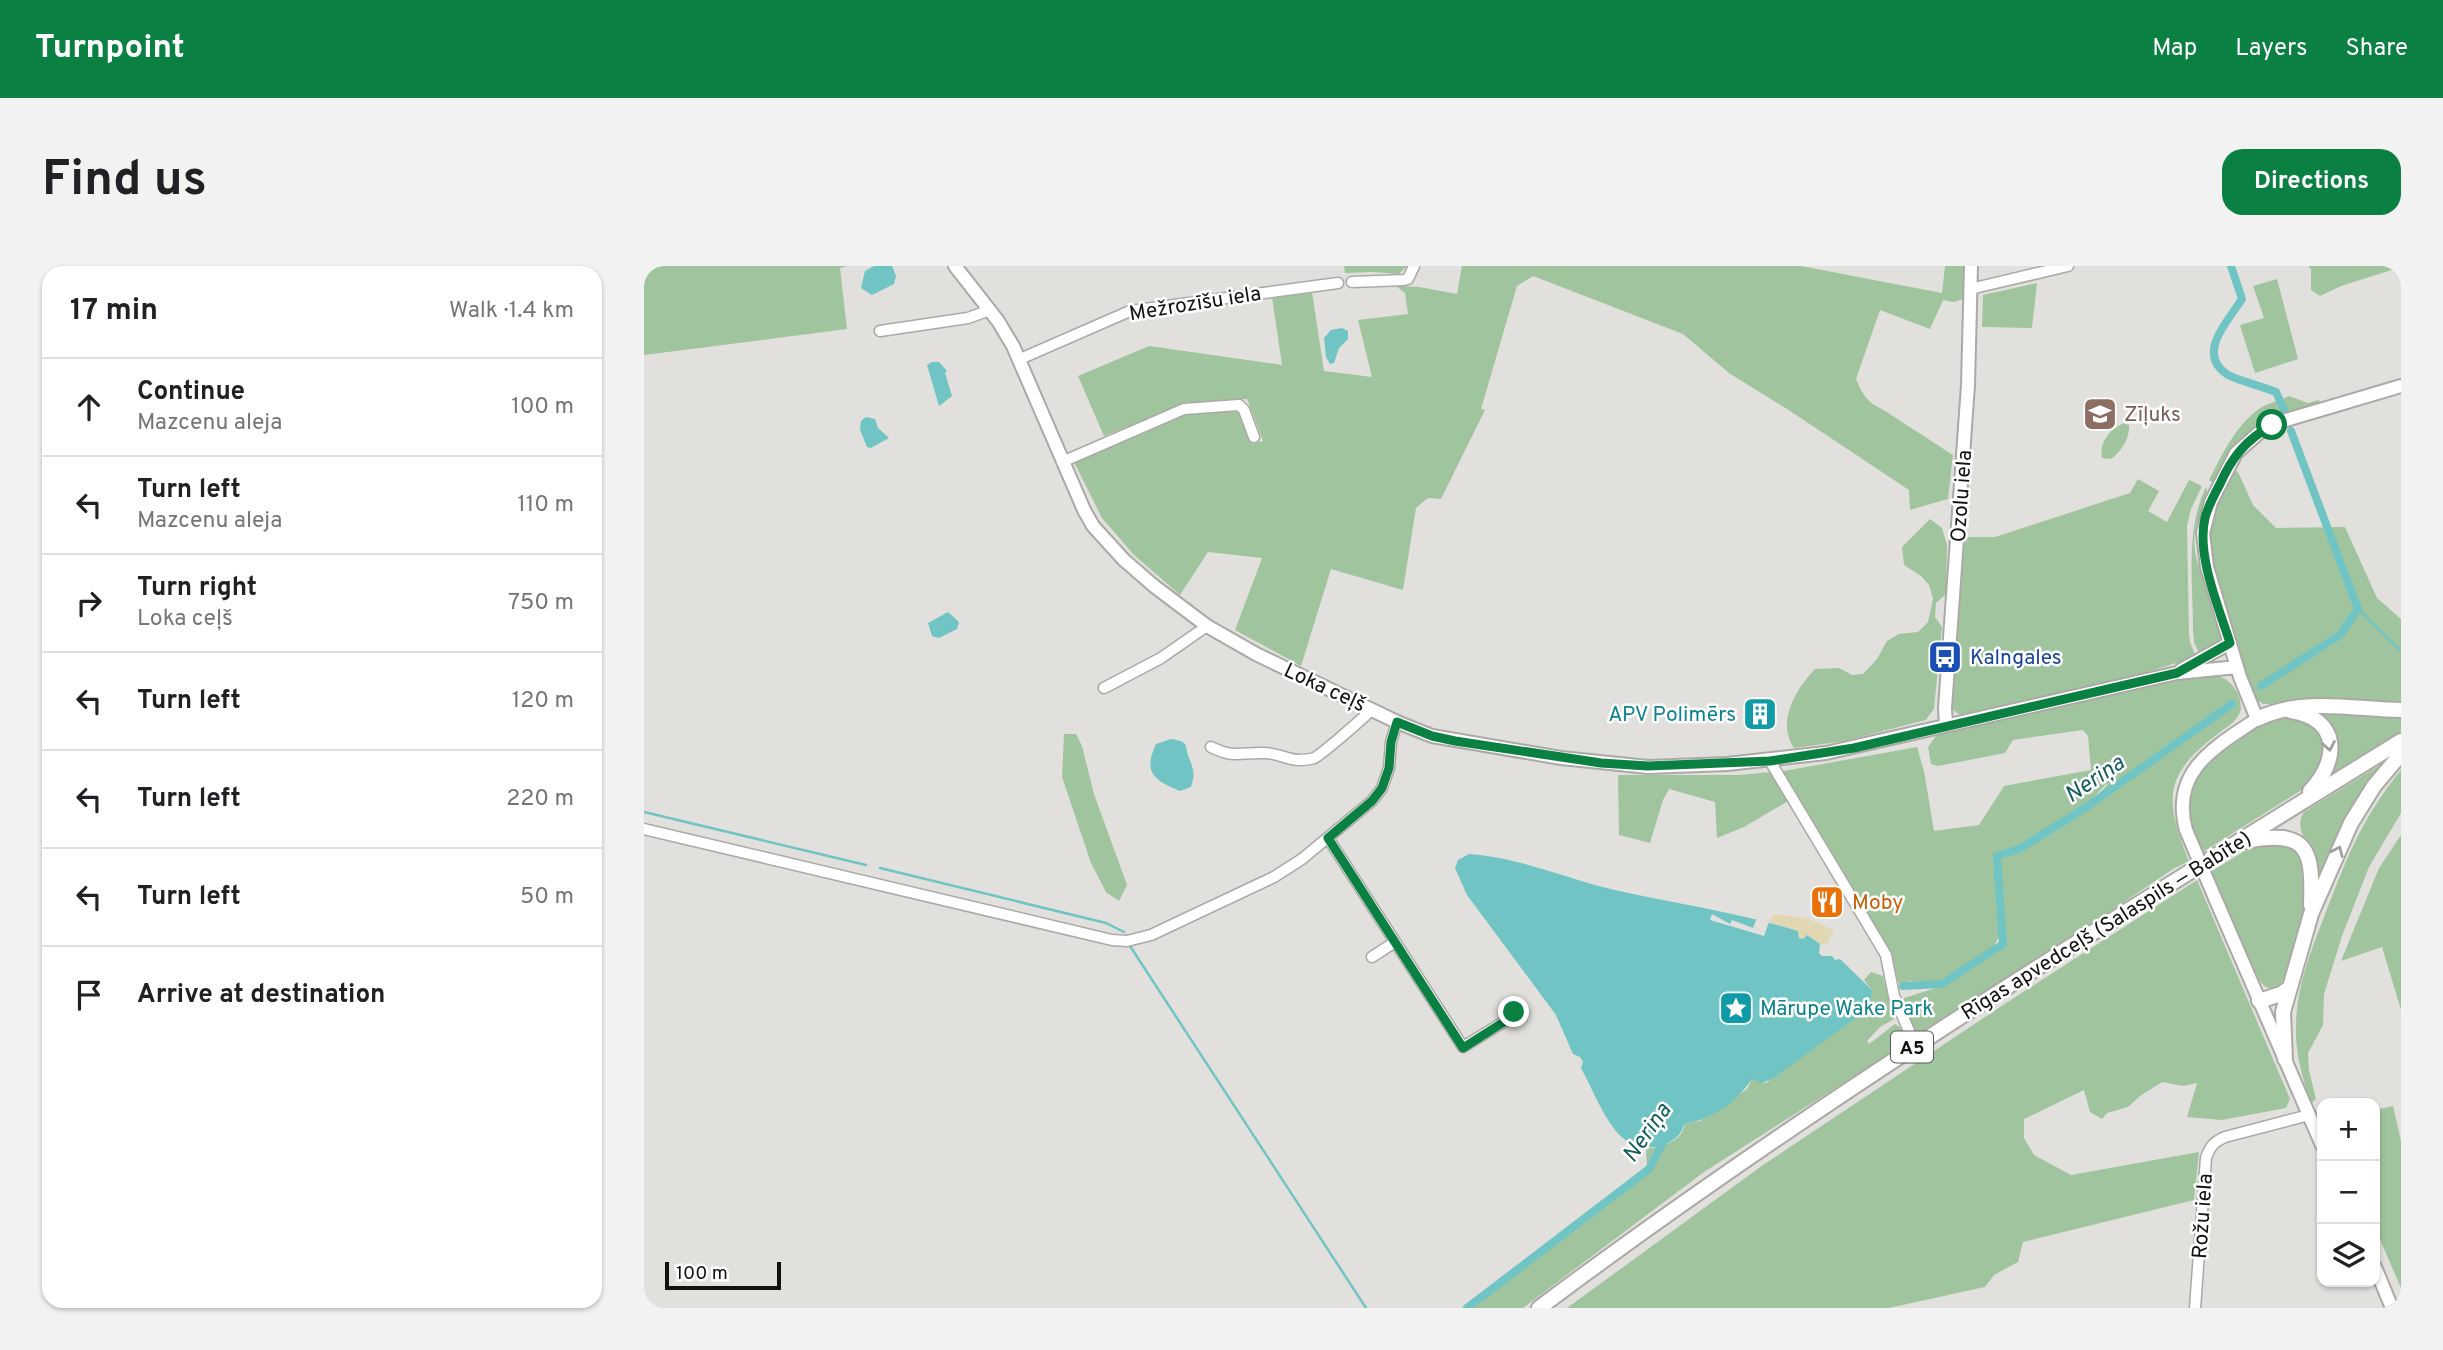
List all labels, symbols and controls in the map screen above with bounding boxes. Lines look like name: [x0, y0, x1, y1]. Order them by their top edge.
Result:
text: Turnpoint: [35, 28, 185, 70]
text: Map: [2152, 34, 2197, 64]
text: Layers: [2235, 34, 2307, 64]
text: Share: [2345, 34, 2408, 64]
button: Directions: [2222, 149, 2401, 215]
text: Find us: [42, 151, 207, 213]
street label: Mežrozīšu iela: [1127, 281, 1263, 328]
text: 17 min: [70, 293, 158, 330]
text: Walk · 1.4 km: [449, 297, 574, 326]
text: Continue: [137, 376, 245, 409]
icon: ahead: [70, 388, 108, 426]
text: 100 m: [511, 393, 574, 422]
school or university icon: Zīļuks: [2081, 395, 2119, 433]
place label: Zīļuks: [2124, 402, 2181, 429]
text: Mazcenu aleja: [137, 409, 282, 438]
route start: [2256, 409, 2287, 440]
street label: Ozolu iela: [1946, 449, 1979, 543]
text: Turn left: [137, 474, 241, 507]
icon: left: [70, 486, 108, 524]
text: 110 m: [517, 491, 574, 520]
text: Mazcenu aleja: [137, 507, 282, 536]
text: Turn right: [137, 572, 257, 605]
icon: right: [70, 584, 108, 622]
text: 750 m: [508, 589, 574, 618]
text: Loka ceļš: [137, 605, 233, 634]
bus stop icon: Kalngales: [1926, 638, 1964, 676]
place label: Kalngales: [1970, 645, 2062, 672]
street label: Loka ceļš: [1279, 658, 1370, 719]
icon: left: [70, 682, 108, 720]
text: Turn left: [137, 685, 241, 718]
text: 120 m: [512, 687, 574, 716]
building icon: APV Polimērs: [1741, 695, 1779, 733]
place label: APV Polimērs: [1608, 702, 1736, 729]
one-way arrow: [2321, 740, 2336, 752]
water label: Neriņa: [2060, 749, 2131, 811]
icon: left: [70, 780, 108, 818]
text: Turn left: [137, 783, 241, 816]
text: 220 m: [506, 785, 574, 814]
street label: Rīgas apvedceļš (Salaspils — Babīte): [1957, 826, 2257, 1027]
one-way arrow: [2330, 846, 2344, 858]
icon: left: [70, 878, 108, 916]
text: Turn left: [137, 881, 241, 914]
text: 50 m: [520, 883, 574, 912]
restaurant icon: Moby: [1808, 883, 1846, 921]
place label: Moby: [1852, 890, 1903, 917]
icon: arrive: [70, 976, 108, 1014]
text: Arrive at destination: [137, 979, 385, 1012]
place icon: Mārupe Wake Park: [1717, 989, 1755, 1027]
route end: [1498, 996, 1529, 1027]
place label: Mārupe Wake Park: [1760, 996, 1934, 1023]
road number: A5: [1891, 1032, 1933, 1062]
water label: Neriņa: [1617, 1098, 1679, 1169]
map controls: [2317, 1098, 2380, 1287]
button: +: [2317, 1098, 2380, 1161]
button: −: [2317, 1161, 2380, 1224]
street label: Rožu iela: [2187, 1173, 2220, 1260]
button: layers: [2317, 1224, 2380, 1287]
scale bar: [665, 1259, 780, 1291]
text: 100 m: [676, 1262, 728, 1286]

